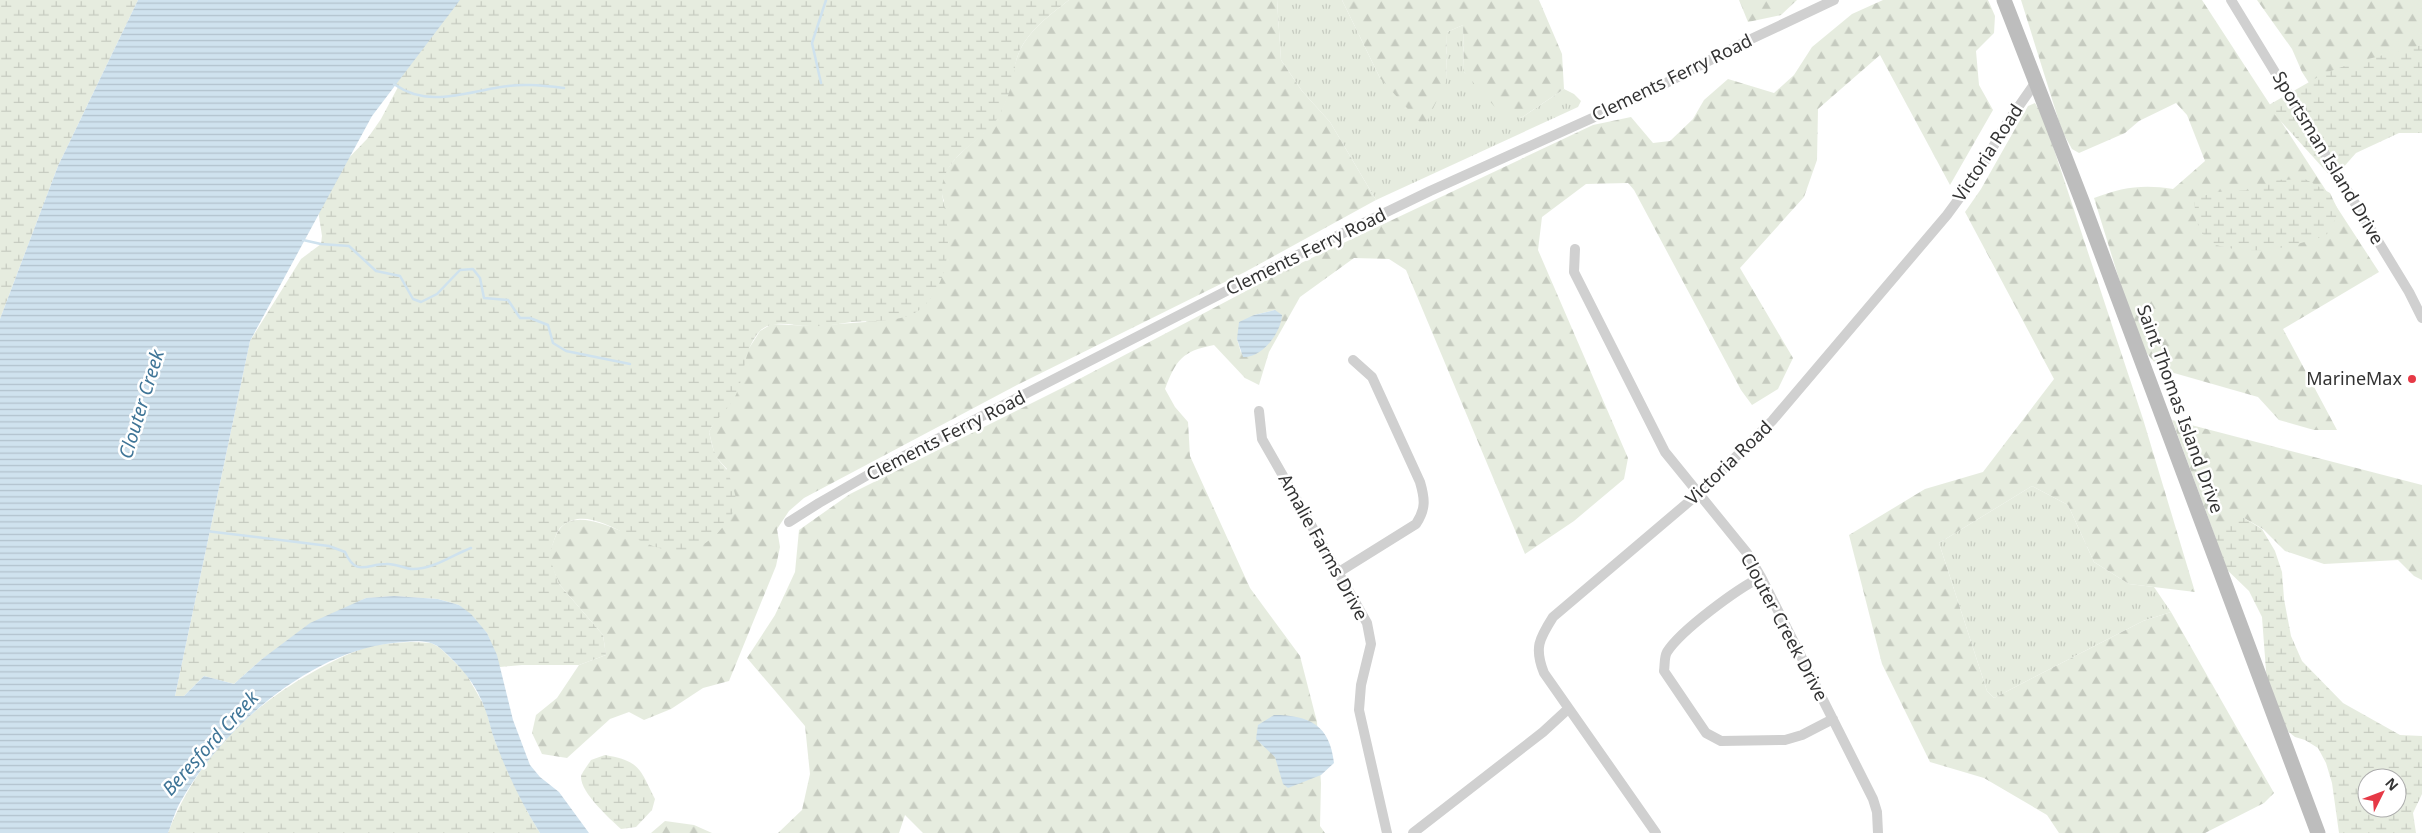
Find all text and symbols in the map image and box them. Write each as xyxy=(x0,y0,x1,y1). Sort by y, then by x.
street label: Clements Ferry Road xyxy=(1587,28,1756,126)
street label: Sportsman Island Drive xyxy=(2268,66,2390,249)
street label: Victoria Road xyxy=(1947,99,2028,206)
street label: Clements Ferry Road xyxy=(1221,202,1390,300)
street label: Saint Thomas Island Drive xyxy=(2132,301,2230,516)
water label: Clouter Creek xyxy=(112,346,170,462)
place label: MarineMax xyxy=(2306,366,2402,390)
marker: MarineMax xyxy=(2406,373,2418,385)
street label: Clements Ferry Road xyxy=(862,385,1029,486)
street label: Victoria Road xyxy=(1680,415,1777,510)
street label: Amalie Farms Drive xyxy=(1274,469,1374,624)
street label: Clouter Creek Drive xyxy=(1736,548,1834,705)
water label: Beresford Creek xyxy=(156,685,264,801)
north arrow xyxy=(2357,768,2407,818)
text: N xyxy=(2381,773,2403,795)

